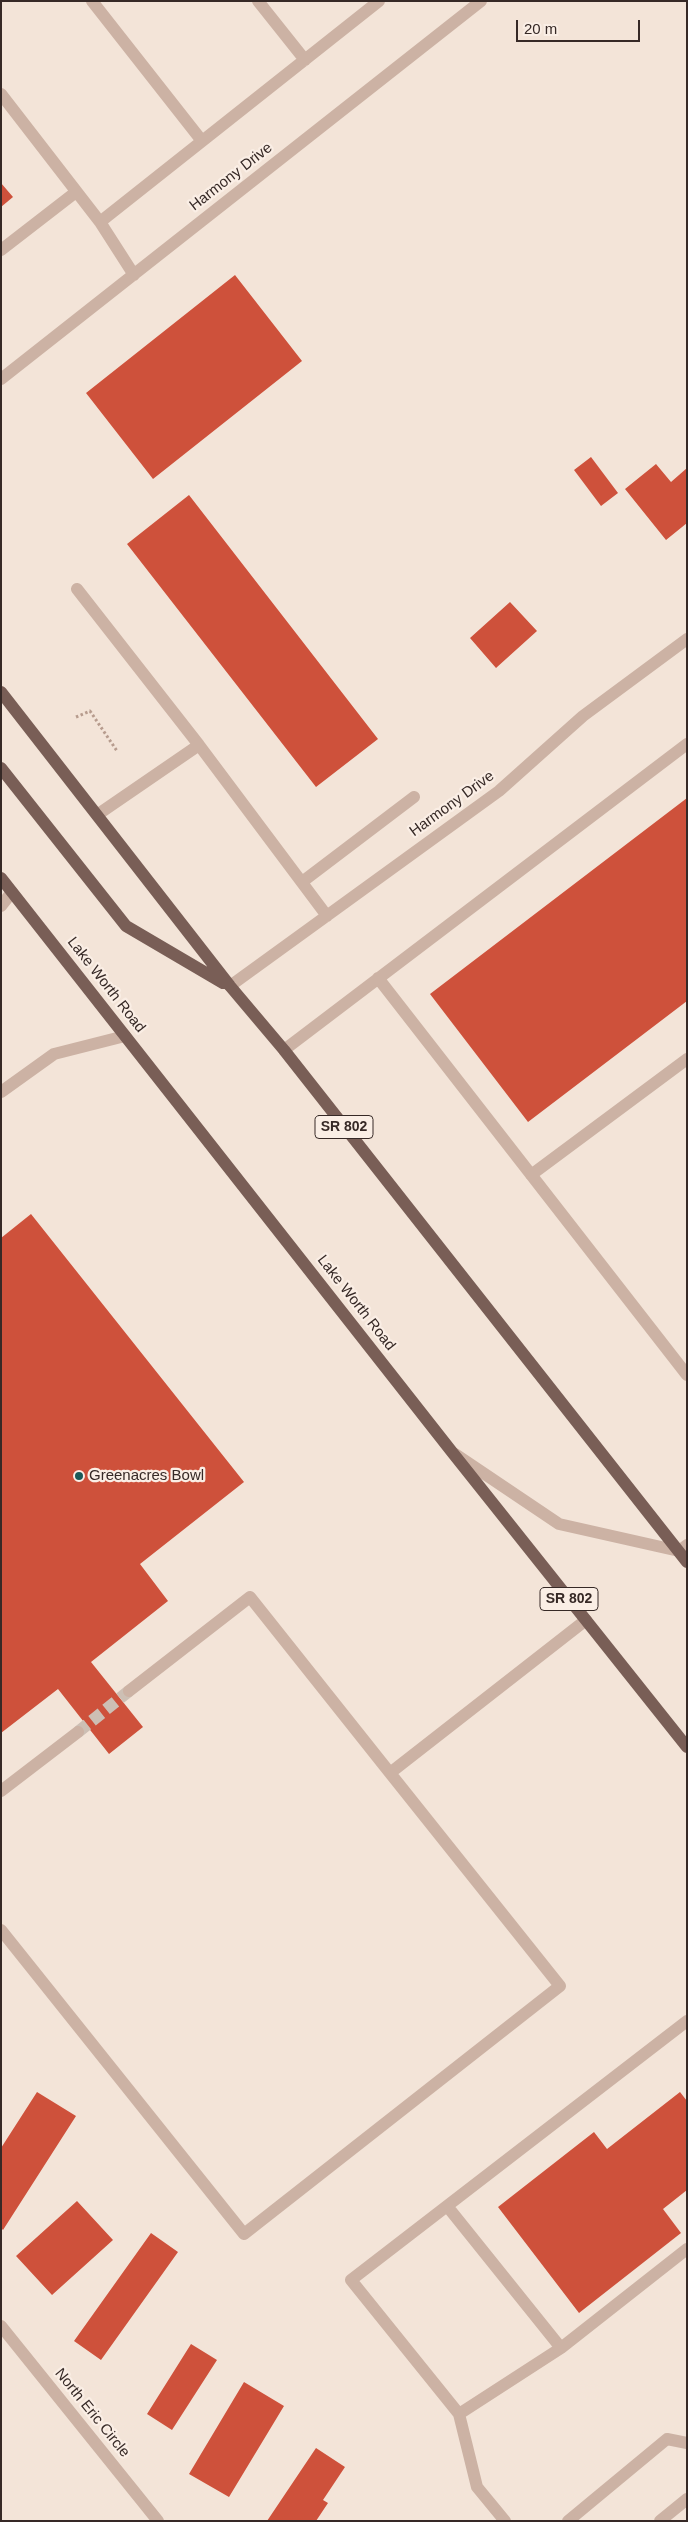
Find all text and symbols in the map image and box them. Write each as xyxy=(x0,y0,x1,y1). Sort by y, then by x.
scale bar xyxy=(518,10,642,42)
text: 20 m xyxy=(524,20,557,37)
street label: Harmony Drive xyxy=(186,139,276,215)
street label: Harmony Drive xyxy=(406,767,498,841)
street label: Lake Worth Road xyxy=(63,934,149,1036)
road number: SR 802 xyxy=(315,1116,373,1138)
street label: Lake Worth Road xyxy=(313,1252,399,1354)
place label: Greenacres Bowl xyxy=(89,1467,204,1485)
marker: Greenacres Bowl xyxy=(73,1470,85,1482)
road number: SR 802 xyxy=(540,1588,598,1610)
street label: North Eric Circle xyxy=(51,2365,133,2461)

